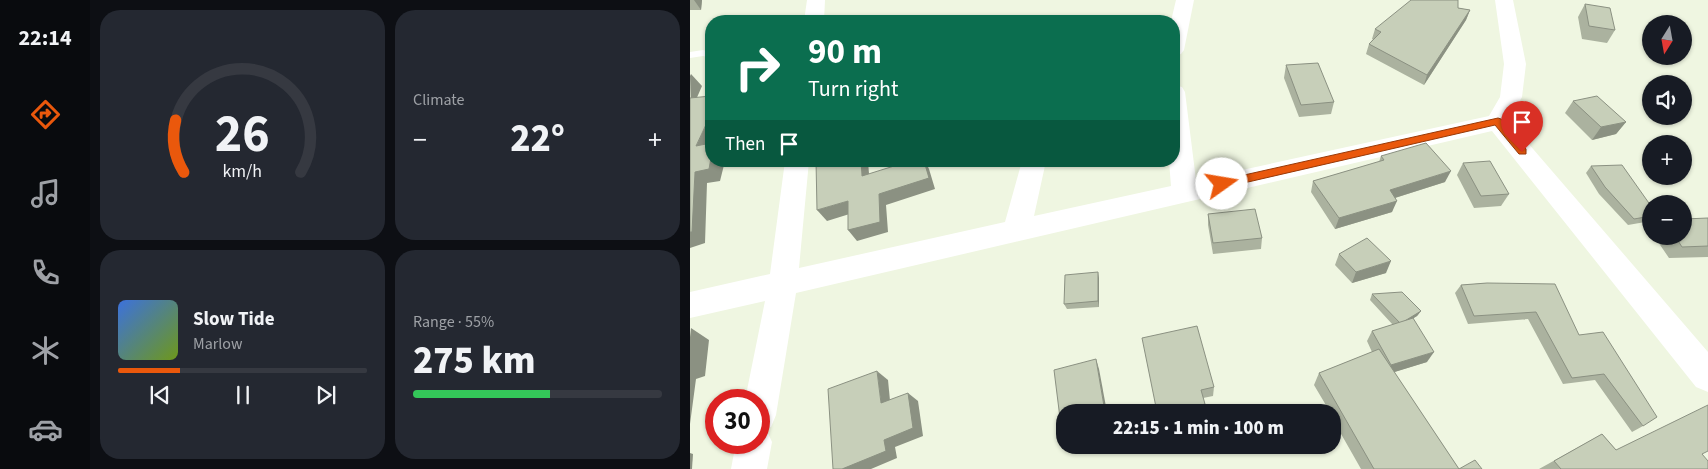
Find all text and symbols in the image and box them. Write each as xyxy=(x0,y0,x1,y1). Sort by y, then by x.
north arrow xyxy=(1642,15,1692,65)
map controls xyxy=(1642,15,1692,245)
text: 22:14 xyxy=(18,22,72,54)
text: 90 m xyxy=(808,27,882,77)
icon: right xyxy=(725,35,790,100)
text: Turn right xyxy=(808,73,898,105)
button: sound xyxy=(1642,75,1692,125)
text: Climate xyxy=(413,89,464,111)
icon: directions xyxy=(28,97,63,132)
text: 26 xyxy=(215,98,270,172)
pin xyxy=(1501,101,1543,152)
icon: arrive xyxy=(1508,108,1536,136)
text: 22° xyxy=(510,112,565,166)
text: − xyxy=(413,120,427,160)
text: + xyxy=(648,120,662,160)
icon: arrive xyxy=(775,130,803,158)
text: Then xyxy=(725,131,765,158)
button: + xyxy=(1642,135,1692,185)
position arrow xyxy=(1195,157,1247,209)
text: km/h xyxy=(223,159,262,184)
icon: music xyxy=(28,176,63,211)
button: − xyxy=(1642,195,1692,245)
icon: phone xyxy=(28,255,63,290)
text: Slow Tide xyxy=(193,306,274,333)
text: Range · 55% xyxy=(413,311,494,333)
icon: climate xyxy=(28,333,63,368)
text: Marlow xyxy=(193,333,242,355)
text: 275 km xyxy=(413,334,535,388)
icon: previous xyxy=(146,381,174,409)
icon: pause xyxy=(229,381,257,409)
icon: next xyxy=(312,381,340,409)
speed limit sign: 30 xyxy=(705,389,770,454)
icon: car xyxy=(28,412,63,447)
text: 22:15 · 1 min · 100 m xyxy=(1113,415,1284,442)

